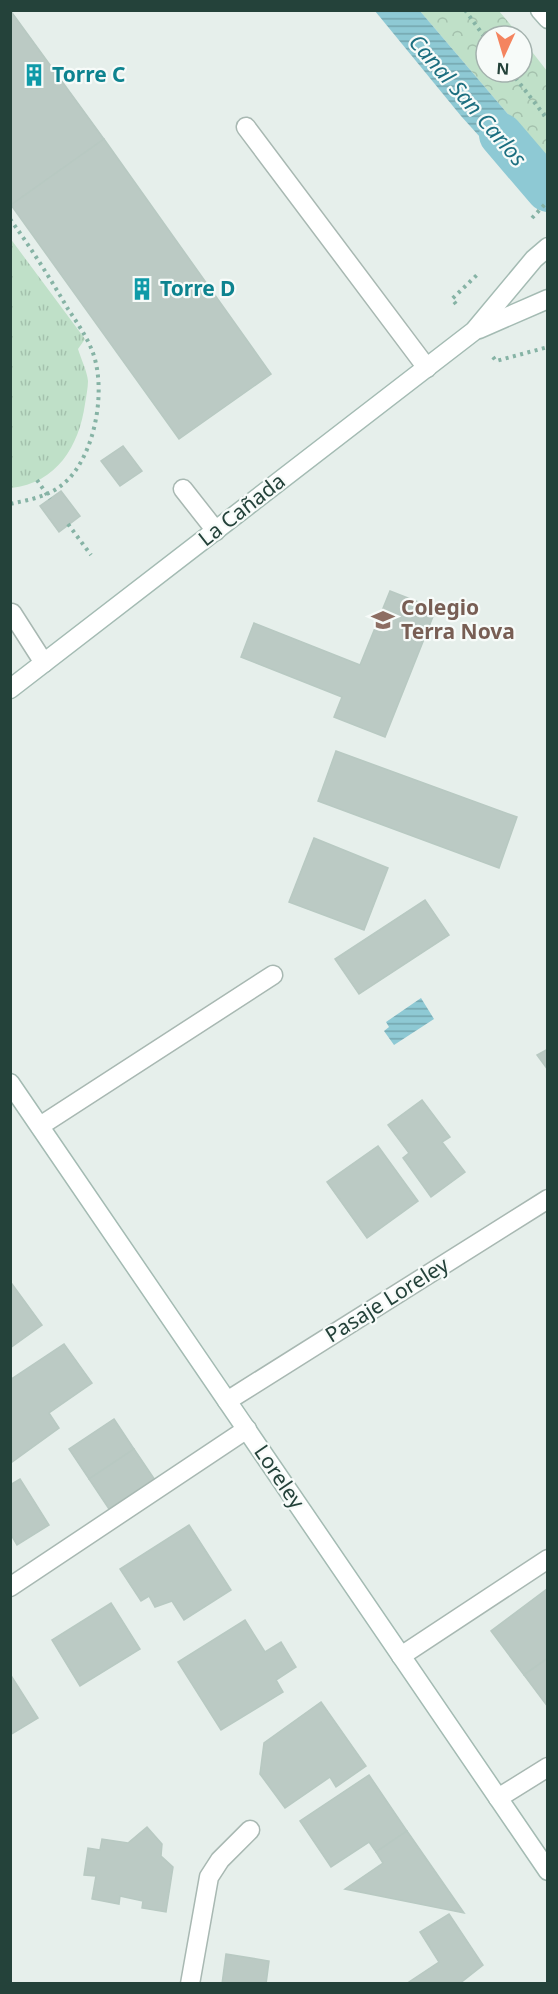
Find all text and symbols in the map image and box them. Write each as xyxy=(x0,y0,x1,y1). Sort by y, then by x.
north arrow xyxy=(474,24,534,84)
water label: Canal San Carlos xyxy=(403,27,535,172)
text: N xyxy=(496,58,510,80)
place label: Torre C xyxy=(52,60,126,88)
building icon: Torre C xyxy=(21,62,47,88)
place label: Torre D xyxy=(160,274,236,302)
building icon: Torre D xyxy=(129,276,155,302)
street label: La Cañada xyxy=(192,467,290,552)
place label: Colegio Terra Nova xyxy=(401,593,515,645)
school or university icon: Colegio Terra Nova xyxy=(370,607,396,633)
street label: Pasaje Loreley xyxy=(320,1250,454,1348)
street label: Loreley xyxy=(248,1439,312,1514)

